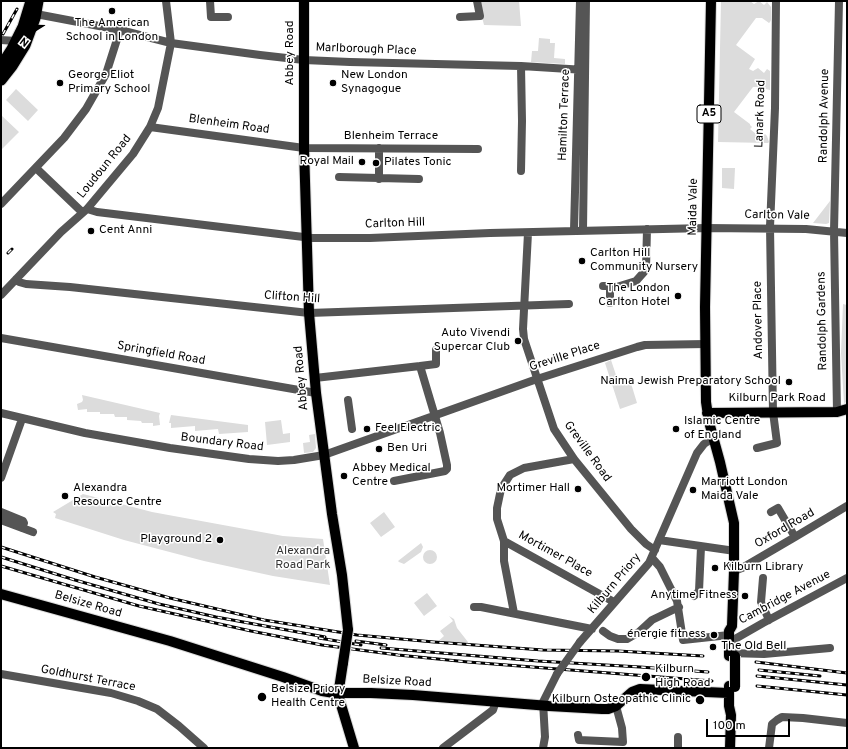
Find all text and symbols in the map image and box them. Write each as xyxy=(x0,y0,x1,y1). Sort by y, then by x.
marker: The American School in London xyxy=(107,6,117,16)
north arrow xyxy=(12,12,52,52)
place label: The American School in London xyxy=(66,17,158,45)
street label: Abbey Road xyxy=(284,21,298,85)
text: N xyxy=(17,34,32,50)
street label: Marlborough Place xyxy=(315,41,417,59)
place label: George Eliot Primary School xyxy=(68,69,150,97)
place label: New London Synagogue xyxy=(341,69,408,97)
street label: Hamilton Terrace xyxy=(556,69,574,161)
street label: Randolph Avenue xyxy=(817,69,833,163)
marker: George Eliot Primary School xyxy=(55,78,65,88)
marker: New London Synagogue xyxy=(328,78,338,88)
street label: Lanark Road xyxy=(753,80,769,148)
road number: A5 xyxy=(697,105,721,123)
street label: Blenheim Road xyxy=(188,112,270,138)
street label: Blenheim Terrace xyxy=(344,130,438,144)
street label: Loudoun Road xyxy=(75,132,135,202)
place label: Royal Mail xyxy=(300,155,354,169)
place label: Pilates Tonic xyxy=(384,156,451,170)
marker: Royal Mail xyxy=(357,157,367,167)
marker: Pilates Tonic xyxy=(371,158,381,168)
street label: Maida Vale xyxy=(686,178,702,236)
street label: Carlton Vale xyxy=(744,208,810,224)
street label: Carlton Hill xyxy=(365,216,425,232)
place label: Cent Anni xyxy=(99,224,152,238)
marker: Cent Anni xyxy=(86,226,96,236)
place label: Carlton Hill Community Nursery xyxy=(590,247,698,275)
marker: Carlton Hill Community Nursery xyxy=(577,256,587,266)
street label: Randolph Gardens xyxy=(815,271,831,371)
street label: Andover Place xyxy=(751,281,767,359)
place label: The London Carlton Hotel xyxy=(598,282,670,310)
street label: Clifton Hill xyxy=(263,289,321,307)
marker: The London Carlton Hotel xyxy=(673,291,683,301)
place label: Auto Vivendi Supercar Club xyxy=(434,327,510,355)
marker: Auto Vivendi Supercar Club xyxy=(513,336,523,346)
street label: Springfield Road xyxy=(116,339,206,369)
street label: Greville Place xyxy=(528,339,602,375)
street label: Abbey Road xyxy=(292,345,312,411)
place label: Naima Jewish Preparatory School xyxy=(600,375,781,389)
marker: Naima Jewish Preparatory School xyxy=(784,377,794,387)
street label: Kilburn Park Road xyxy=(728,392,826,406)
place label: Islamic Centre of England xyxy=(684,415,760,443)
street label: Greville Road xyxy=(560,419,614,485)
place label: Feel Electric xyxy=(375,422,440,436)
marker: Feel Electric xyxy=(362,424,372,434)
marker: Islamic Centre of England xyxy=(671,424,681,434)
street label: Boundary Road xyxy=(180,431,264,455)
place label: Ben Uri xyxy=(387,442,427,456)
marker: Ben Uri xyxy=(374,444,384,454)
place label: Abbey Medical Centre xyxy=(352,462,431,490)
marker: Abbey Medical Centre xyxy=(339,471,349,481)
place label: Marriott London Maida Vale xyxy=(701,476,788,504)
place label: Alexandra Resource Centre xyxy=(73,482,162,510)
place label: Mortimer Hall xyxy=(496,482,570,496)
marker: Mortimer Hall xyxy=(573,484,583,494)
marker: Marriott London Maida Vale xyxy=(688,485,698,495)
marker: Alexandra Resource Centre xyxy=(60,491,70,501)
street label: Oxford Road xyxy=(753,506,817,552)
street label: Mortimer Place xyxy=(515,529,595,581)
place label: Playground 2 xyxy=(140,533,212,547)
marker: Playground 2 xyxy=(215,535,225,545)
park label: Alexandra Road Park xyxy=(275,545,331,573)
street label: Kilburn Priory xyxy=(585,551,645,617)
place label: Kilburn Library xyxy=(723,561,803,575)
marker: Kilburn Library xyxy=(710,563,720,573)
street label: Cambridge Avenue xyxy=(737,568,833,628)
street label: Belsize Road xyxy=(53,589,123,621)
place label: Anytime Fitness xyxy=(650,589,737,603)
marker: Anytime Fitness xyxy=(740,591,750,601)
place label: énergie fitness xyxy=(627,628,706,642)
marker: énergie fitness xyxy=(709,630,719,640)
place label: The Old Bell xyxy=(721,640,786,654)
marker: The Old Bell xyxy=(708,642,718,652)
street label: Goldhurst Terrace xyxy=(39,663,137,695)
place label: Kilburn High Road xyxy=(655,663,711,691)
marker: Kilburn High Road xyxy=(640,671,652,683)
street label: Belsize Road xyxy=(362,673,432,691)
place label: Belsize Priory Health Centre xyxy=(271,683,345,711)
marker: Belsize Priory Health Centre xyxy=(256,691,268,703)
place label: Kilburn Osteopathic Clinic xyxy=(552,693,691,707)
marker: Kilburn Osteopathic Clinic xyxy=(694,694,706,706)
scale bar xyxy=(708,711,792,737)
text: 100 m xyxy=(713,718,746,734)

